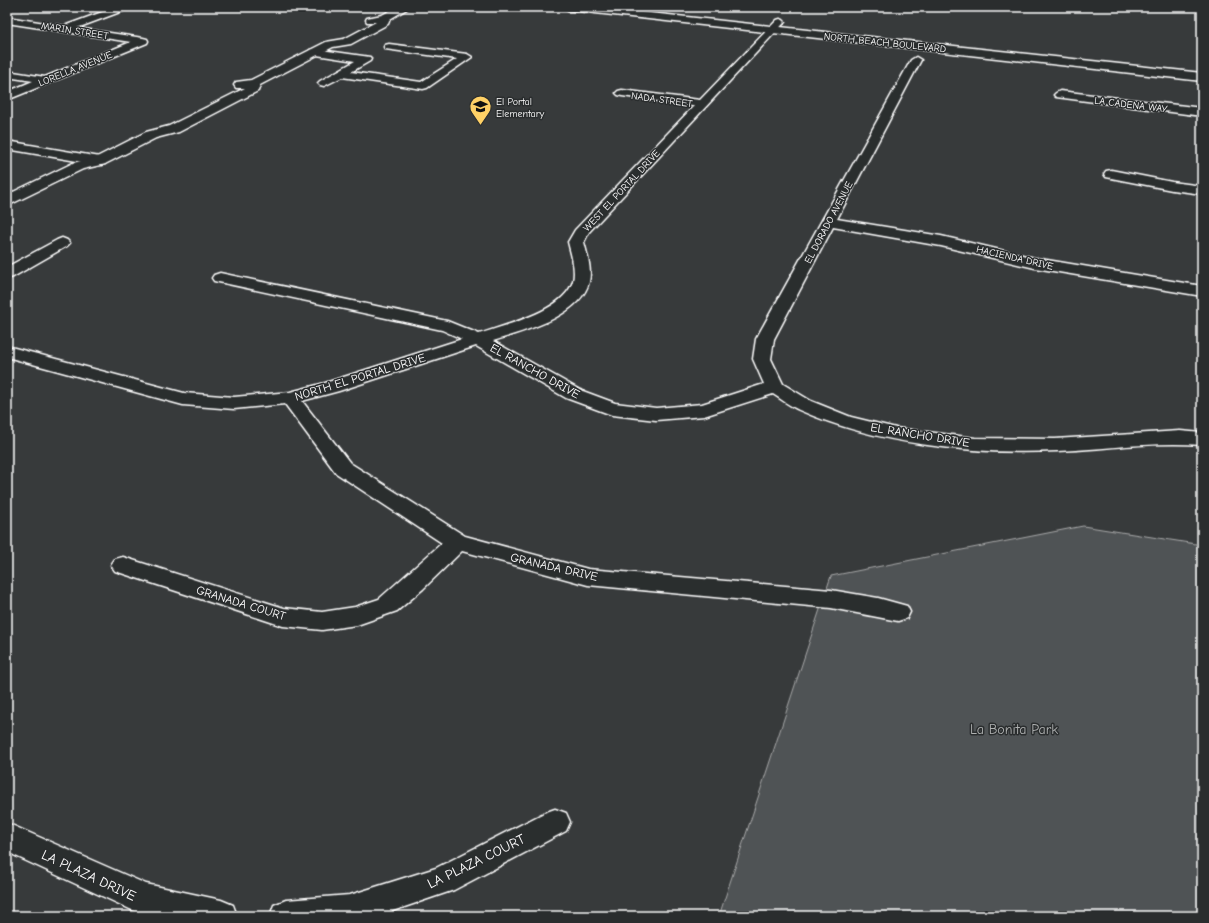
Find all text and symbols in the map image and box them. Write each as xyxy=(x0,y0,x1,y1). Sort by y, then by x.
street label: MARIN STREET xyxy=(40,20,110,42)
street label: NORTH BEACH BOULEVARD xyxy=(823,31,947,55)
street label: LORELLA AVENUE xyxy=(37,49,114,89)
street label: NADA STREET xyxy=(630,90,694,110)
school or university icon: El Portal Elementary xyxy=(468,94,494,127)
street label: LA CADENA WAY xyxy=(1094,95,1168,115)
place label: El Portal Elementary xyxy=(496,96,545,120)
street label: WEST EL PORTAL DRIVE xyxy=(581,147,663,234)
street label: EL DORADO AVENUE xyxy=(802,179,856,266)
street label: HACIENDA DRIVE xyxy=(975,243,1054,273)
street label: EL RANCHO DRIVE xyxy=(488,341,582,401)
street label: NORTH EL PORTAL DRIVE xyxy=(293,350,427,404)
street label: EL RANCHO DRIVE xyxy=(869,420,971,450)
street label: GRANADA DRIVE xyxy=(509,550,599,584)
street label: GRANADA COURT xyxy=(195,583,288,623)
park label: La Bonita Park xyxy=(970,721,1058,738)
street label: LA PLAZA COURT xyxy=(425,830,528,892)
street label: LA PLAZA DRIVE xyxy=(39,846,139,905)

